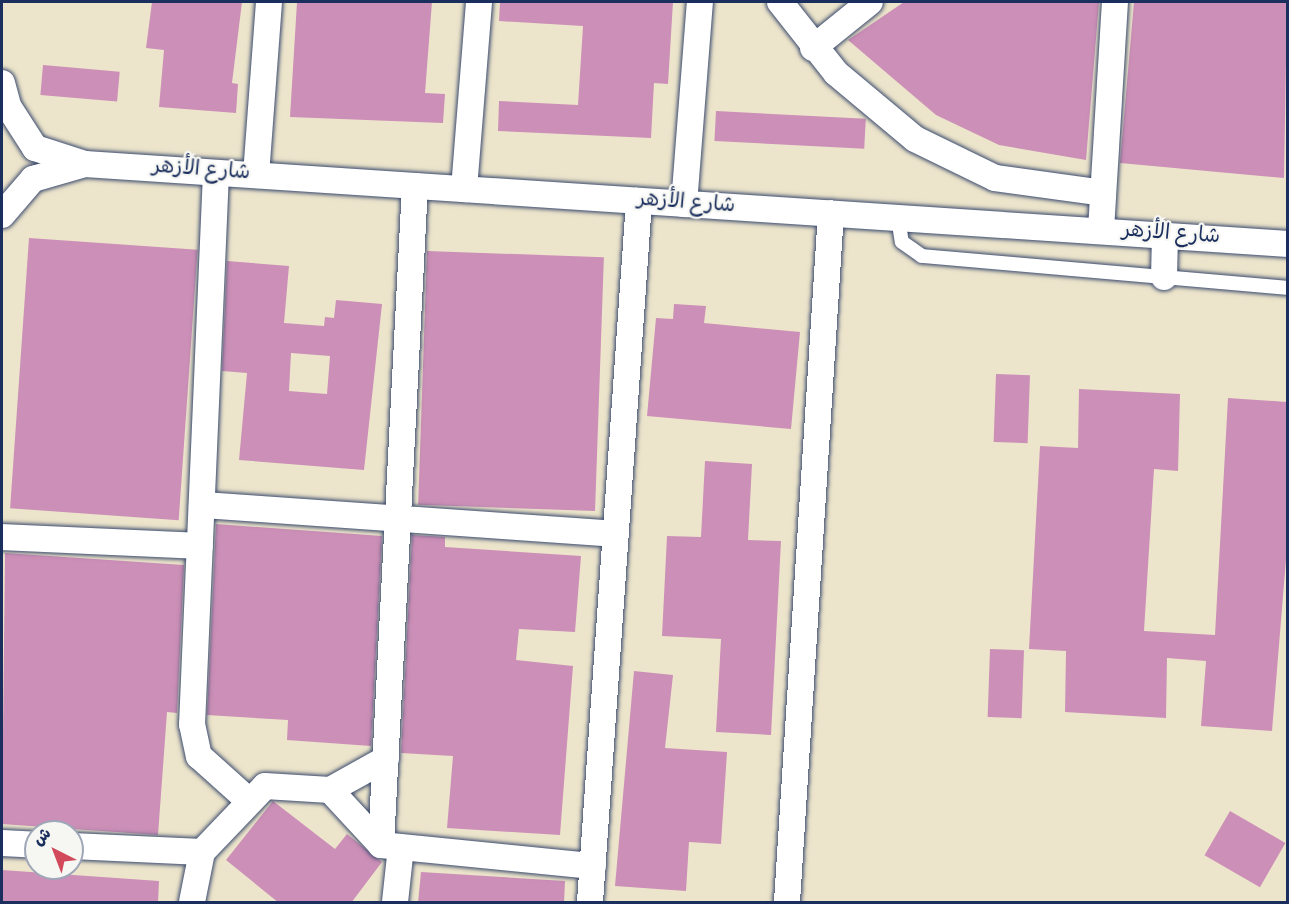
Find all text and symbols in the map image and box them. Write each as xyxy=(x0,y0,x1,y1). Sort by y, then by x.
street label: شارع الأزهر xyxy=(151,155,251,187)
street label: شارع الأزهر xyxy=(636,188,736,220)
street label: شارع الأزهر xyxy=(1121,219,1221,251)
north arrow xyxy=(24,820,84,880)
text: ش xyxy=(29,823,57,852)

